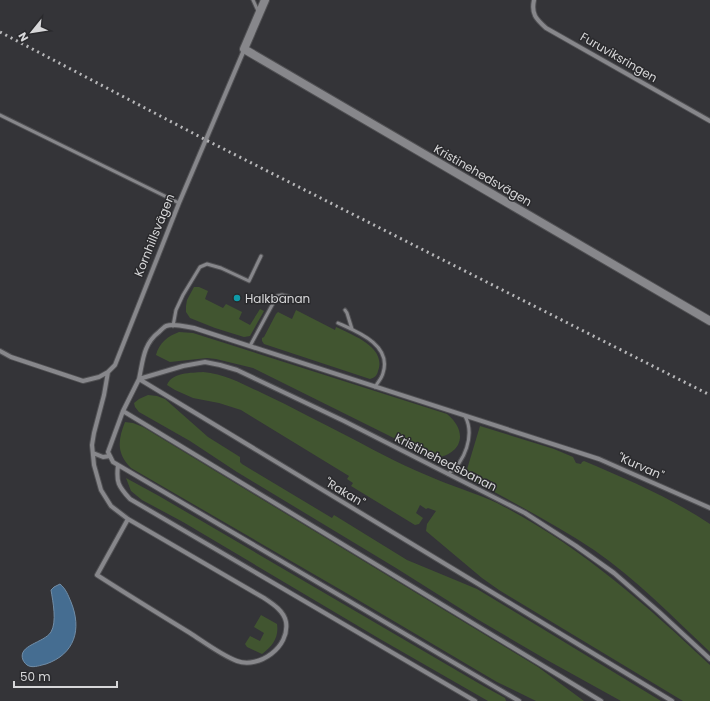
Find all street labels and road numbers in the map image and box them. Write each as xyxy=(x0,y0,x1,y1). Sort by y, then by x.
street label: Furuviksringen xyxy=(577,28,661,86)
street label: Kristinehedsvägen xyxy=(431,140,535,210)
street label: Kornhillsvägen xyxy=(130,191,178,279)
street label: Kristinehedsbanan xyxy=(392,429,500,495)
street label: "Kurvan" xyxy=(615,448,667,484)
street label: "Rakan" xyxy=(322,473,369,511)

